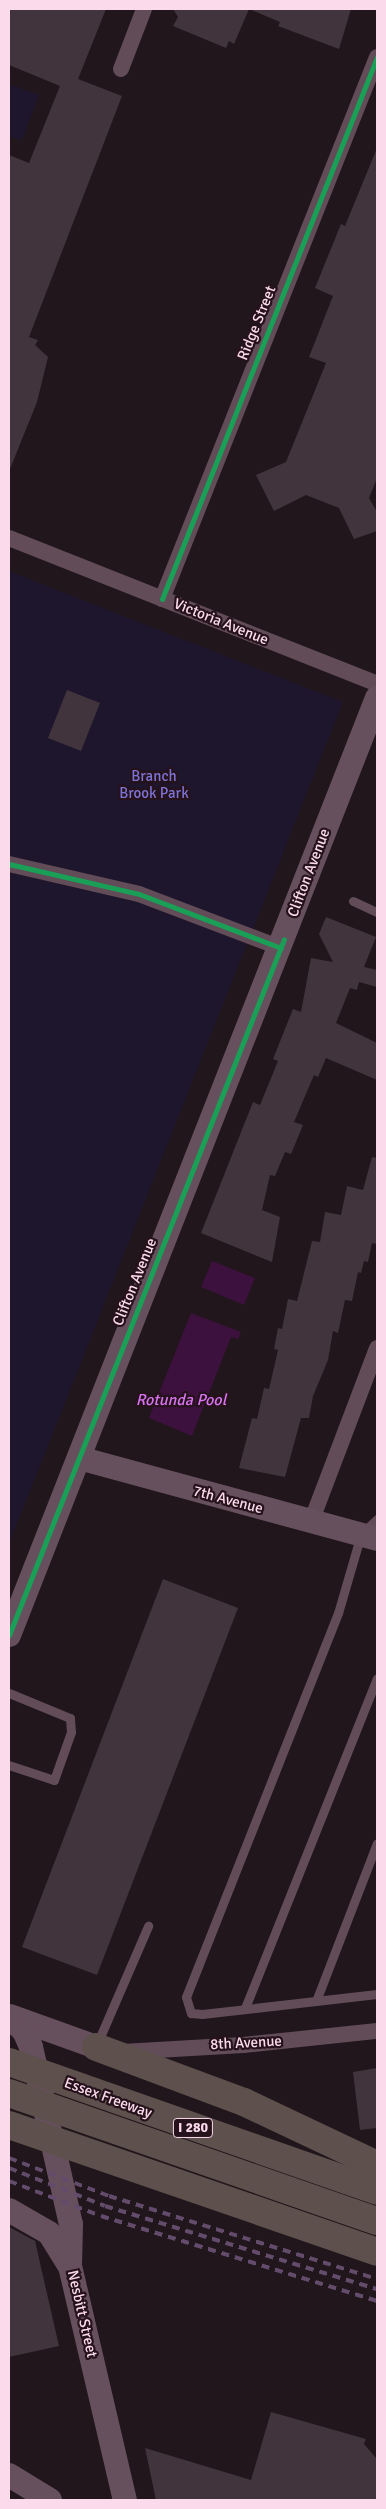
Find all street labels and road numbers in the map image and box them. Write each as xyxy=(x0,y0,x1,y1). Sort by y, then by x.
street label: Ridge Street xyxy=(234,283,280,363)
street label: Victoria Avenue xyxy=(171,595,271,649)
street label: Clifton Avenue xyxy=(284,826,334,920)
street label: Clifton Avenue xyxy=(109,1235,161,1329)
street label: 7th Avenue xyxy=(191,1482,265,1518)
street label: 8th Avenue xyxy=(210,2032,282,2054)
street label: Essex Freeway xyxy=(62,2074,154,2122)
road number: I 280 xyxy=(172,2116,214,2140)
street label: Nesbitt Street xyxy=(63,2269,101,2359)

